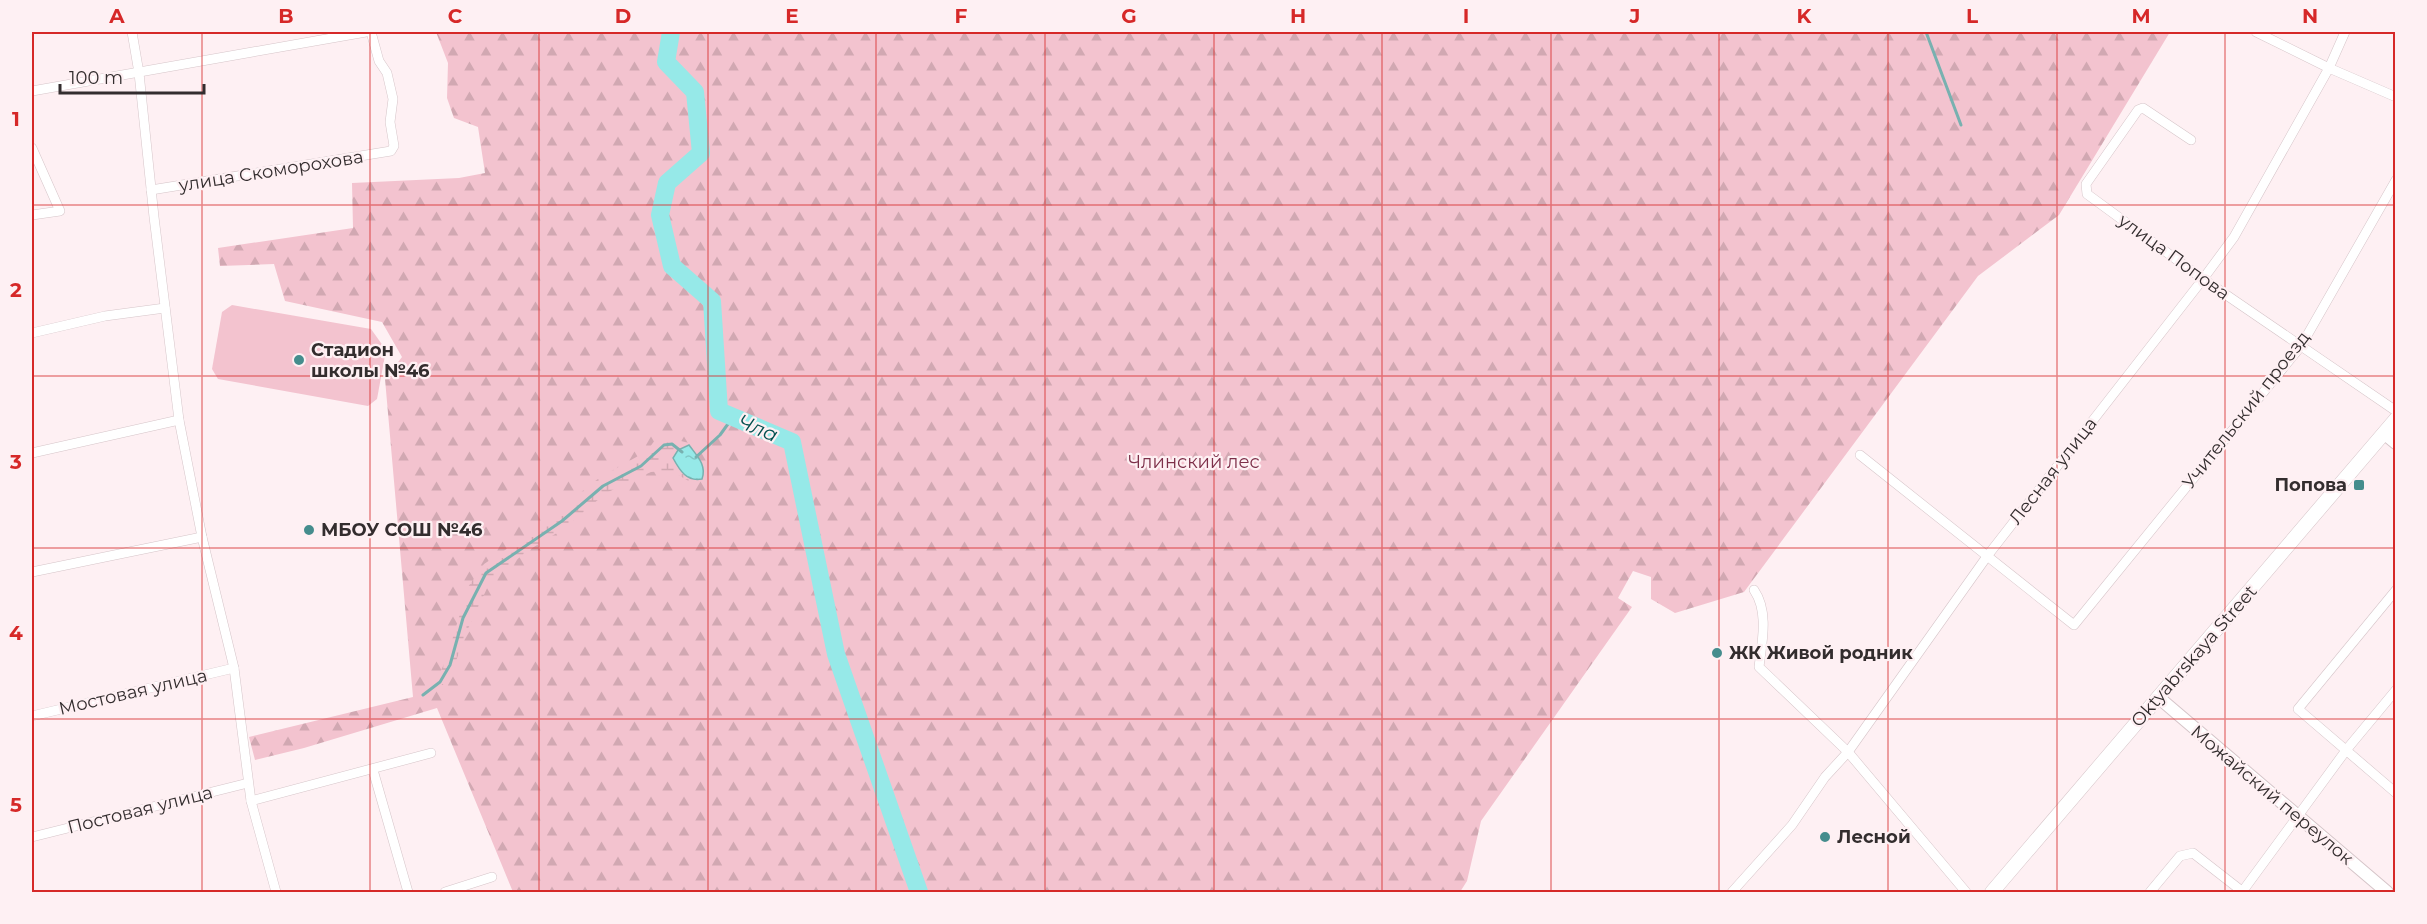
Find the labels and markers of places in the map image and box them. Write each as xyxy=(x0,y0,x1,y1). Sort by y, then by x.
place label: Стадион школы №46 xyxy=(311,339,430,382)
marker: Стадион школы №46 xyxy=(292,353,306,367)
place label: Попова xyxy=(2274,474,2347,496)
marker: Попова xyxy=(2352,478,2366,492)
place label: МБОУ СОШ №46 xyxy=(321,519,483,541)
marker: МБОУ СОШ №46 xyxy=(302,523,316,537)
place label: ЖК Живой родник xyxy=(1729,642,1913,664)
marker: ЖК Живой родник xyxy=(1710,646,1724,660)
place label: Лесной xyxy=(1837,826,1911,848)
marker: Лесной xyxy=(1818,830,1832,844)

